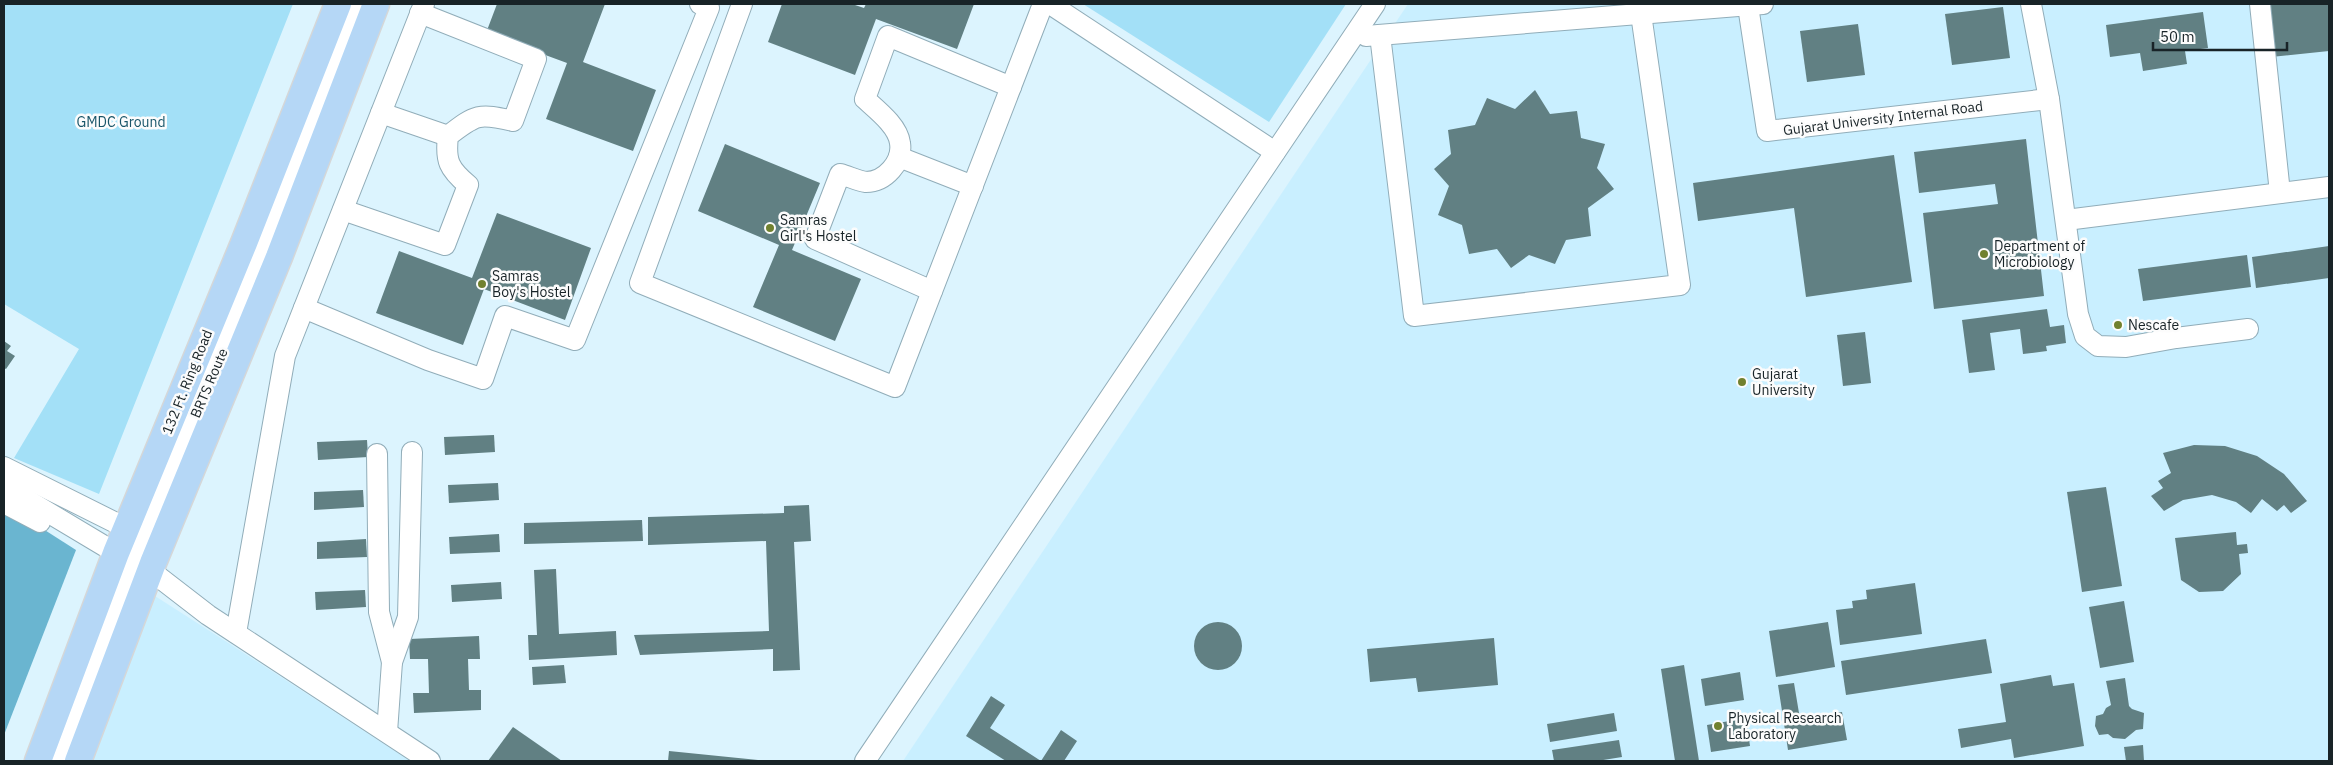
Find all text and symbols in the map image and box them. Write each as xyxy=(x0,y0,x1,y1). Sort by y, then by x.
scale bar xyxy=(2153,20,2287,52)
text: 50 m xyxy=(2160,27,2195,46)
street label: Gujarat University Internal Road xyxy=(1782,97,1984,139)
park label: GMDC Ground xyxy=(76,113,166,131)
place label: Samras Girl's Hostel xyxy=(780,211,857,245)
marker: Samras Girl's Hostel xyxy=(764,222,776,234)
place label: Department of Microbiology xyxy=(1994,237,2086,271)
marker: Department of Microbiology xyxy=(1978,248,1990,260)
place label: Samras Boy's Hostel xyxy=(492,267,571,301)
marker: Samras Boy's Hostel xyxy=(476,278,488,290)
place label: Nescafe xyxy=(2128,316,2179,334)
marker: Nescafe xyxy=(2112,319,2124,331)
street label: 132 Ft. Ring Road xyxy=(158,327,216,437)
street label: BRTS Route xyxy=(186,345,232,421)
place label: Gujarat University xyxy=(1752,365,1815,399)
marker: Gujarat University xyxy=(1736,376,1748,388)
place label: Physical Research Laboratory xyxy=(1728,709,1842,743)
marker: Physical Research Laboratory xyxy=(1712,720,1724,732)

